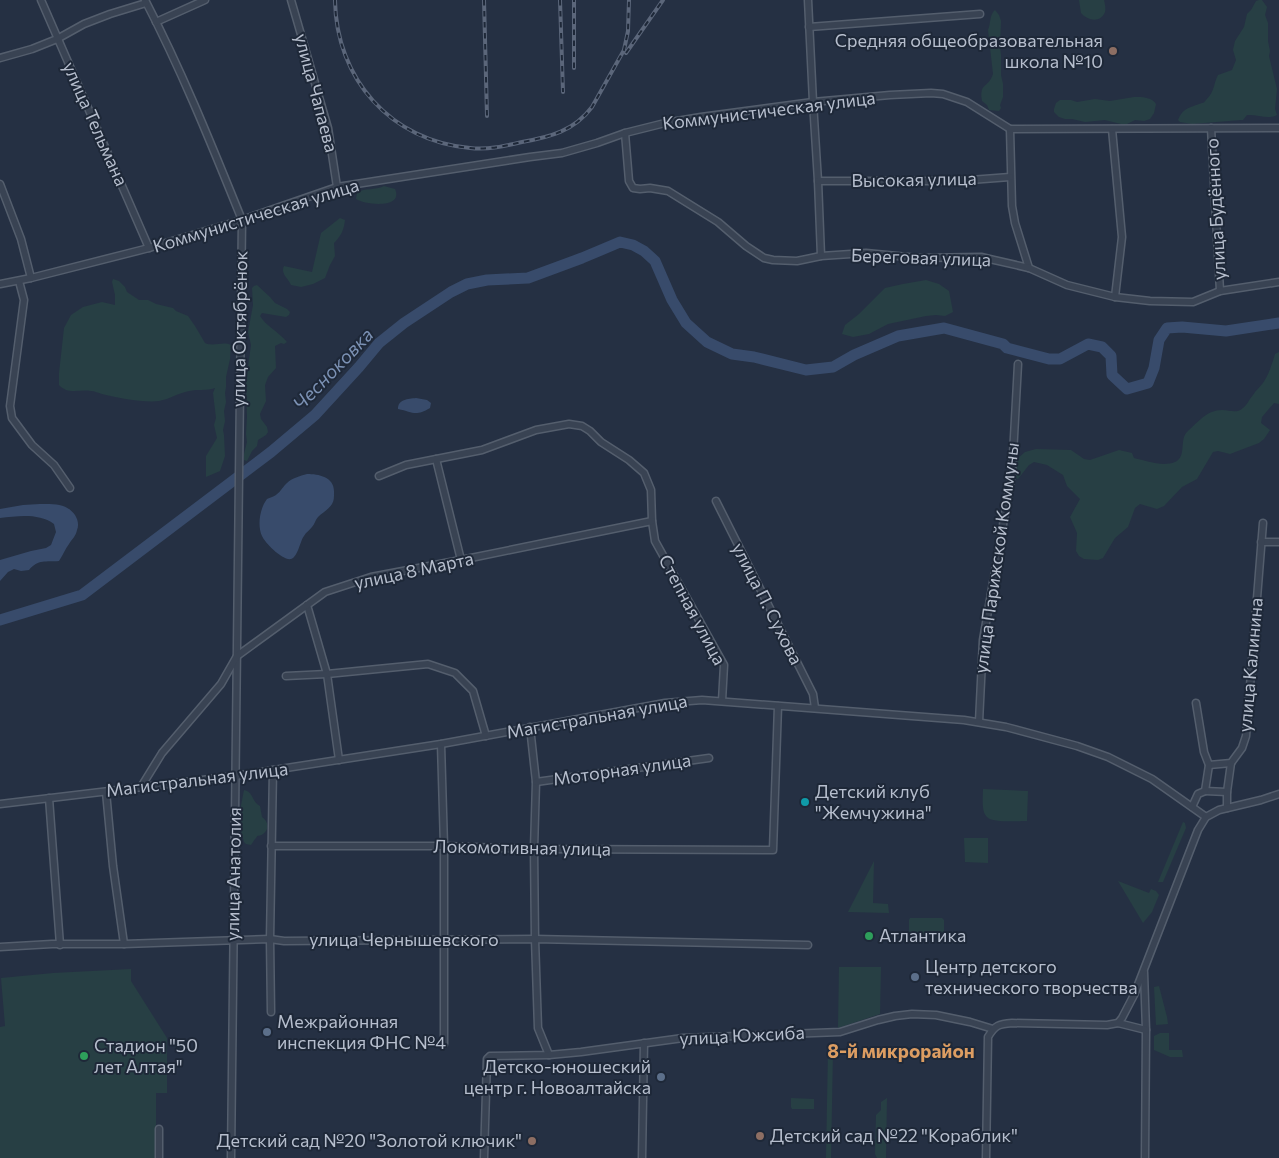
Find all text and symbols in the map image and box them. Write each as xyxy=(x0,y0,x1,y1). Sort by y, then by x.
place label: Средняя общеобразовательная школа №10 xyxy=(835,29,1103,72)
street label: улица Чапаева xyxy=(291,31,343,155)
marker: Средняя общеобразовательная школа №10 xyxy=(1107,45,1119,57)
street label: улица Тельмана xyxy=(59,58,133,189)
street label: Коммунистическая улица xyxy=(661,86,877,134)
street label: улица Будённого xyxy=(1200,138,1230,281)
street label: Высокая улица xyxy=(851,167,977,191)
street label: Коммунистическая улица xyxy=(150,173,361,257)
street label: Береговая улица xyxy=(851,244,992,270)
street label: улица Октябрёнок xyxy=(227,250,251,407)
water label: Чесноковка xyxy=(288,323,378,415)
street label: улица Парижской Коммуны xyxy=(969,441,1023,675)
street label: улица П. Сухова xyxy=(728,539,808,668)
street label: улица 8 Марта xyxy=(352,547,476,593)
street label: Степная улица xyxy=(655,551,731,668)
street label: улица Калинина xyxy=(1233,597,1267,733)
street label: Магистральная улица xyxy=(505,689,689,743)
street label: Моторная улица xyxy=(551,748,692,790)
street label: Магистральная улица xyxy=(105,757,289,801)
place label: Детский клуб "Жемчужина" xyxy=(815,780,932,823)
marker: Детский клуб "Жемчужина" xyxy=(799,796,811,808)
street label: улица Анатолия xyxy=(221,807,245,941)
street label: Локомотивная улица xyxy=(433,834,611,860)
place label: Атлантика xyxy=(879,924,966,946)
street label: улица Чернышевского xyxy=(309,928,499,950)
marker: Атлантика xyxy=(863,930,875,942)
place label: Центр детского технического творчества xyxy=(925,955,1137,998)
marker: Центр детского технического творчества xyxy=(909,971,921,983)
place label: Межрайонная инспекция ФНС №4 xyxy=(277,1010,446,1053)
street label: улица Южсиба xyxy=(679,1021,805,1049)
marker: Межрайонная инспекция ФНС №4 xyxy=(261,1026,273,1038)
place label: Стадион "50 лет Алтая" xyxy=(94,1034,198,1077)
district label: 8-й микрорайон xyxy=(827,1039,975,1062)
marker: Стадион "50 лет Алтая" xyxy=(78,1050,90,1062)
place label: Детско-юношеский центр г. Новоалтайска xyxy=(464,1055,651,1098)
marker: Детско-юношеский центр г. Новоалтайска xyxy=(655,1071,667,1083)
place label: Детский сад №22 "Кораблик" xyxy=(770,1124,1018,1146)
place label: Детский сад №20 "Золотой ключик" xyxy=(216,1129,522,1151)
marker: Детский сад №22 "Кораблик" xyxy=(754,1130,766,1142)
marker: Детский сад №20 "Золотой ключик" xyxy=(526,1135,538,1147)

